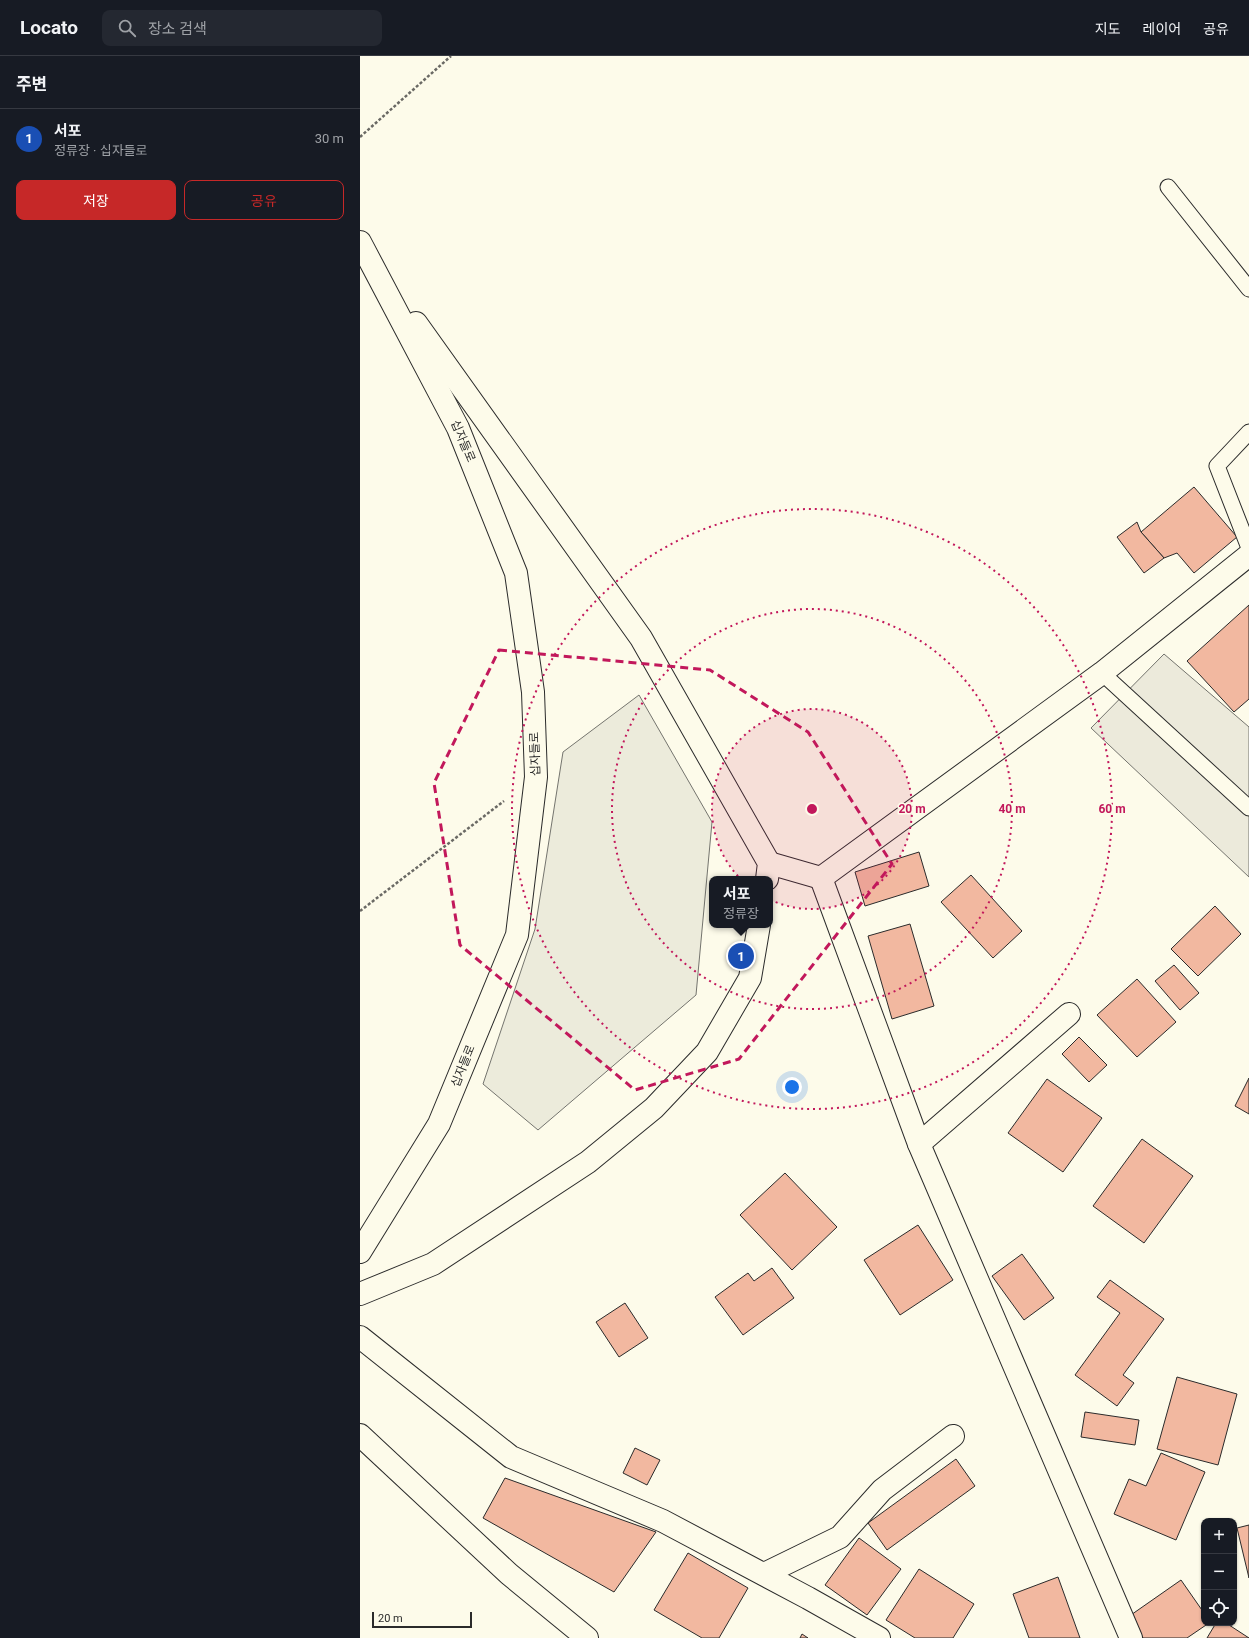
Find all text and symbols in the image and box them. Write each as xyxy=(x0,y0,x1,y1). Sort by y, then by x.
search box xyxy=(102,10,382,46)
text: Locato xyxy=(20,16,78,39)
icon: search xyxy=(116,17,138,39)
text: 장소 검색 xyxy=(148,20,207,38)
text: 지도 xyxy=(1095,21,1121,37)
text: 레이어 xyxy=(1143,21,1181,37)
text: 공유 xyxy=(1203,21,1229,37)
text: 주변 xyxy=(16,74,47,94)
text: 서포 xyxy=(54,122,82,140)
text: 1 xyxy=(25,131,33,146)
text: 30 m xyxy=(315,131,344,146)
text: 정류장 · 십자들로 xyxy=(54,143,148,158)
button: 저장 xyxy=(16,180,176,220)
button: 공유 xyxy=(184,180,344,220)
street label: 십자들로 xyxy=(448,418,478,464)
street label: 십자들로 xyxy=(527,732,543,776)
centre of rings xyxy=(805,802,819,816)
text: 20 m xyxy=(898,802,926,816)
text: 40 m xyxy=(998,802,1026,816)
text: 60 m xyxy=(1098,802,1126,816)
popup xyxy=(709,876,773,928)
text: 서포 xyxy=(723,885,751,903)
text: 정류장 xyxy=(723,906,759,921)
pin: 1 xyxy=(728,941,754,971)
street label: 십자들로 xyxy=(448,1043,478,1089)
your location xyxy=(782,1077,802,1097)
map controls xyxy=(1201,1518,1237,1626)
button: + xyxy=(1201,1518,1237,1554)
button: − xyxy=(1201,1554,1237,1590)
button: locate xyxy=(1201,1590,1237,1626)
scale bar xyxy=(372,1610,472,1629)
text: 20 m xyxy=(378,1612,403,1625)

